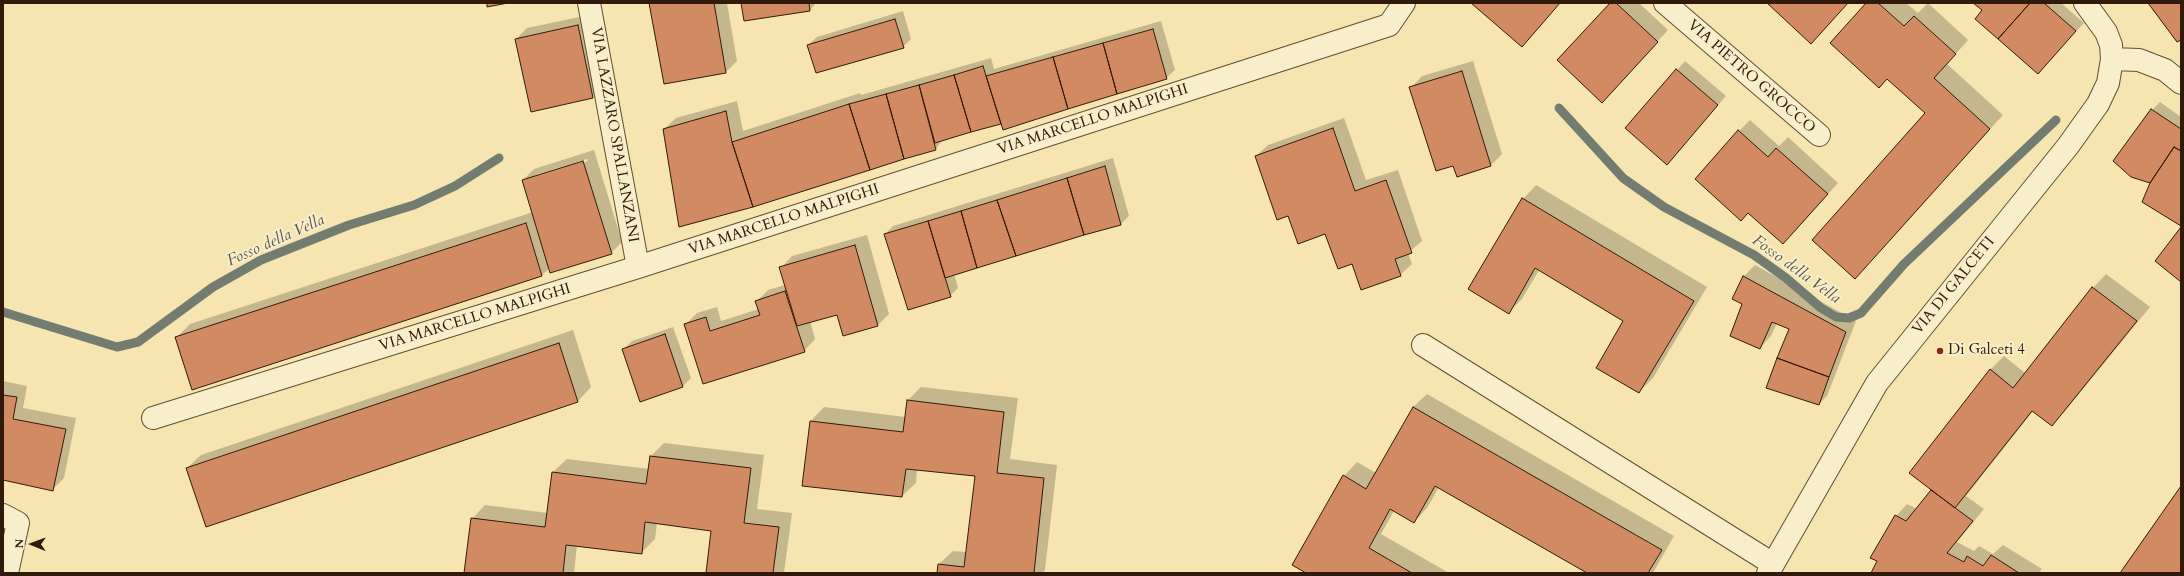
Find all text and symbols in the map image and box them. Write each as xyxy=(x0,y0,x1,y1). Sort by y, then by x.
street label: VIA PIETRO GROCCO xyxy=(1683,17,1819,137)
street label: VIA LAZZARO SPALLANZANI xyxy=(586,26,642,244)
street label: VIA MARCELLO MALPIGHI xyxy=(995,81,1191,159)
street label: VIA MARCELLO MALPIGHI xyxy=(686,181,882,259)
water label: Fosso della Vella xyxy=(224,211,328,271)
water label: Fosso della Vella xyxy=(1748,231,1844,309)
street label: VIA DI GALCETI xyxy=(1909,233,1999,339)
street label: VIA MARCELLO MALPIGHI xyxy=(377,280,573,356)
place label: Di Galceti 4 xyxy=(1948,342,2025,360)
marker: Di Galceti 4 xyxy=(1935,346,1945,356)
north arrow xyxy=(12,524,52,564)
text: N xyxy=(12,539,27,549)

